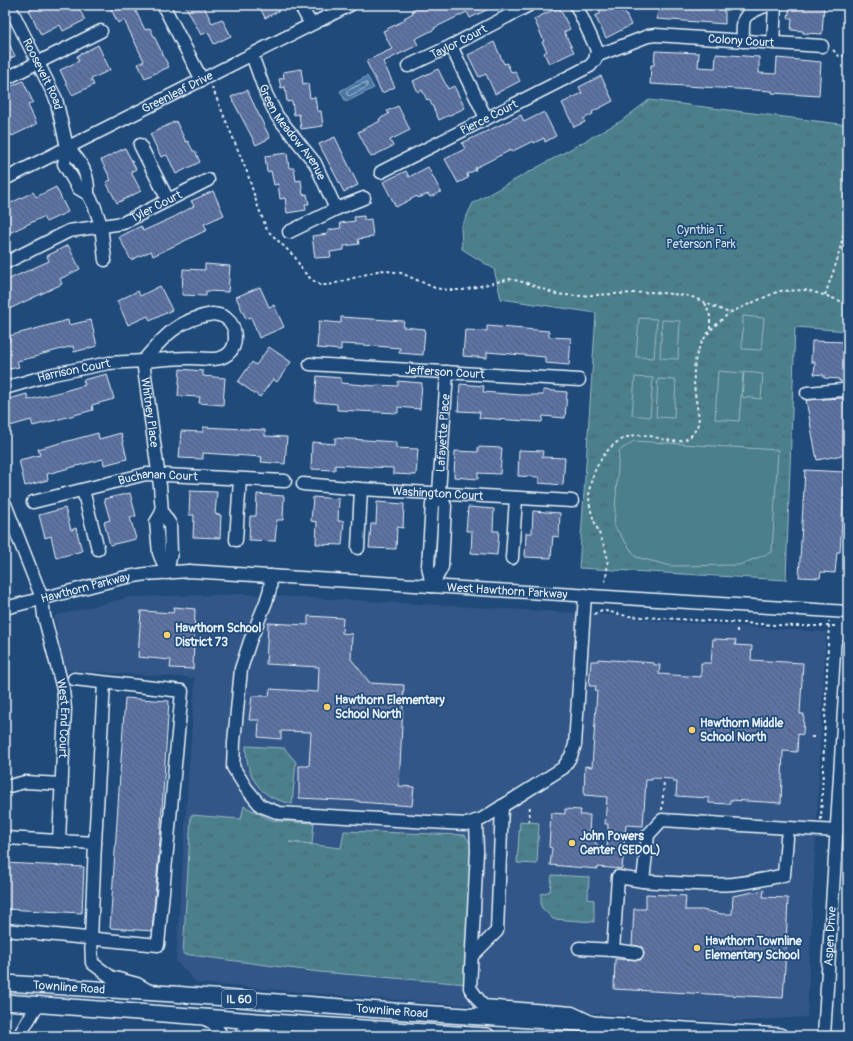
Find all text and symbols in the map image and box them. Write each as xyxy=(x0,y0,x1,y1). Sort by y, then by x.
street label: Taylor Court xyxy=(428,21,490,62)
street label: Colony Court xyxy=(707,31,775,50)
street label: Roosevelt Road xyxy=(19,36,66,111)
street label: Greenleaf Drive xyxy=(139,68,216,116)
street label: Green Meadow Avenue xyxy=(256,82,329,182)
street label: Pierce Court xyxy=(458,96,520,138)
street label: Tyler Court xyxy=(127,187,184,226)
park label: Cynthia T. Peterson Park xyxy=(666,223,736,252)
street label: Harrison Court xyxy=(35,355,112,386)
street label: Jefferson Court xyxy=(404,362,485,382)
street label: Whitney Place xyxy=(138,376,162,448)
street label: Lafayette Place xyxy=(433,393,453,473)
street label: Buchanan Court xyxy=(116,466,198,488)
street label: Washington Court xyxy=(392,483,484,503)
street label: Hawthorn Parkway xyxy=(39,569,131,606)
street label: West Hawthorn Parkway xyxy=(446,580,568,602)
place label: Hawthorn School District 73 xyxy=(175,621,261,650)
marker: Hawthorn School District 73 xyxy=(162,630,172,640)
street label: West End Court xyxy=(53,677,73,759)
place label: Hawthorn Elementary School North xyxy=(335,693,445,722)
marker: Hawthorn Elementary School North xyxy=(322,702,332,712)
place label: Hawthorn Middle School North xyxy=(700,716,784,745)
marker: Hawthorn Middle School North xyxy=(687,725,697,735)
place label: John Powers Center (SEDOL) xyxy=(580,829,661,858)
marker: John Powers Center (SEDOL) xyxy=(567,838,577,848)
street label: Aspen Drive xyxy=(821,906,839,966)
place label: Hawthorn Townline Elementary School xyxy=(705,934,803,963)
marker: Hawthorn Townline Elementary School xyxy=(692,943,702,953)
street label: Townline Road xyxy=(32,977,106,997)
road number: IL 60 xyxy=(222,990,256,1008)
street label: Townline Road xyxy=(355,1001,429,1021)

